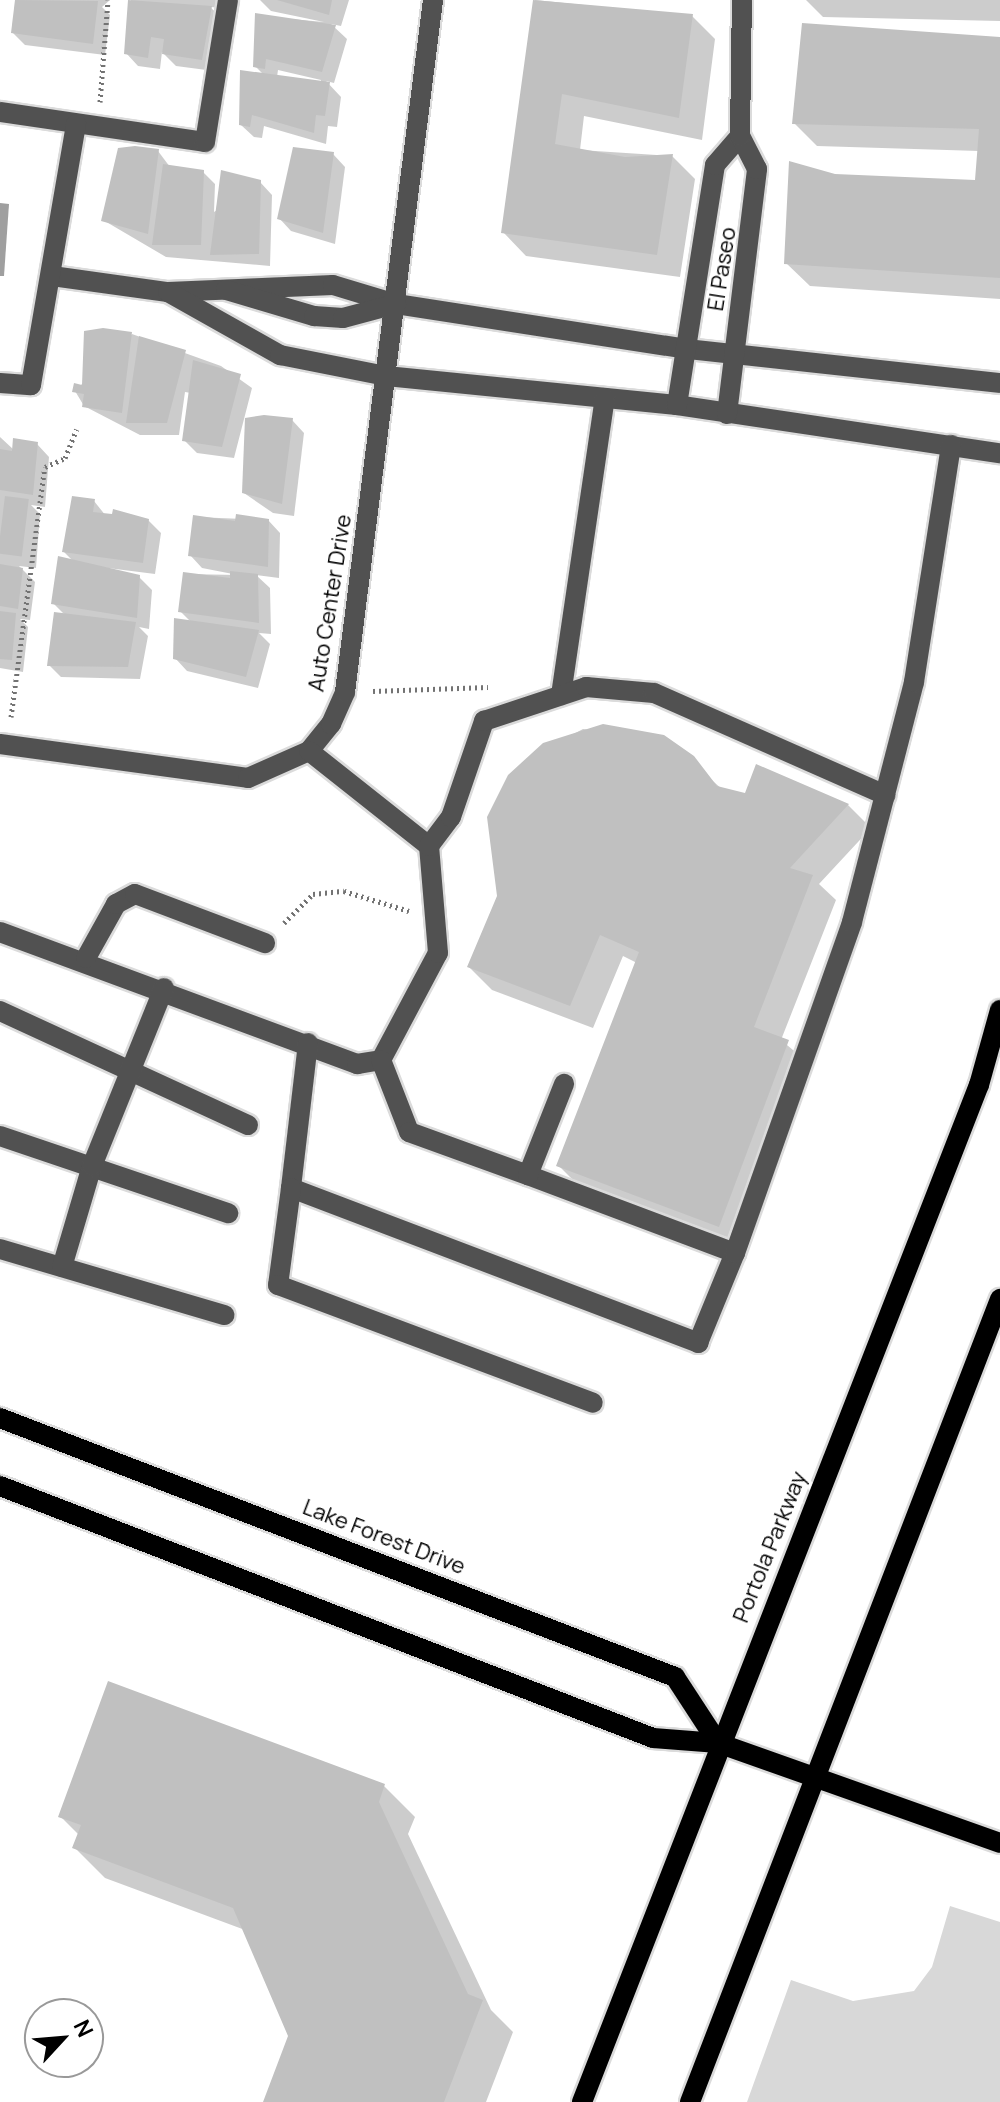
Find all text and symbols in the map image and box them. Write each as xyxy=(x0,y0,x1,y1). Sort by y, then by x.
street label: El Paseo xyxy=(702,225,742,313)
street label: Auto Center Drive xyxy=(303,512,357,694)
street label: Portola Parkway xyxy=(728,1468,812,1626)
street label: Lake Forest Drive xyxy=(299,1494,469,1580)
north arrow xyxy=(24,1998,104,2078)
text: N xyxy=(67,2015,101,2042)

